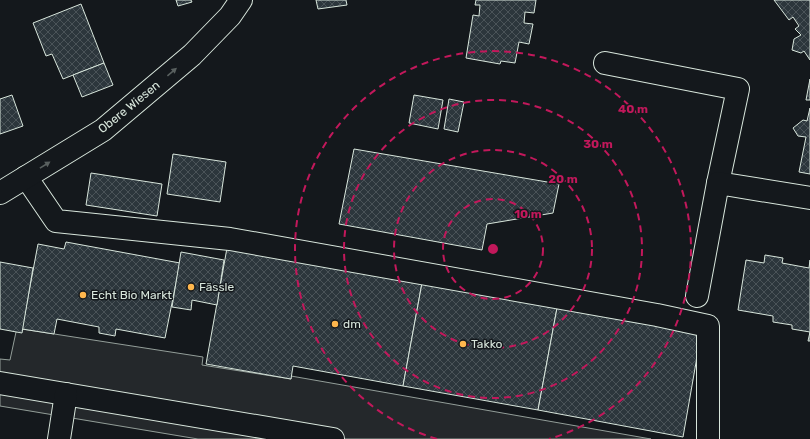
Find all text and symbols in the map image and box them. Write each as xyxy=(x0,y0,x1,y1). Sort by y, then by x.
one-way arrow xyxy=(167,67,177,76)
street label: Obere Wiesen xyxy=(95,78,163,136)
text: 40 m xyxy=(618,102,648,116)
text: 30 m xyxy=(583,137,613,151)
one-way arrow xyxy=(40,161,50,169)
text: 20 m xyxy=(548,172,578,186)
text: 10 m xyxy=(514,207,542,221)
centre of rings xyxy=(486,242,500,256)
place label: Fässle xyxy=(199,280,234,294)
marker: Fässle xyxy=(186,282,196,292)
place label: Echt Bio Markt xyxy=(91,288,172,302)
marker: Echt Bio Markt xyxy=(78,290,88,300)
place label: dm xyxy=(343,317,361,331)
marker: dm xyxy=(330,319,340,329)
place label: Takko xyxy=(471,337,503,351)
marker: Takko xyxy=(458,339,468,349)

